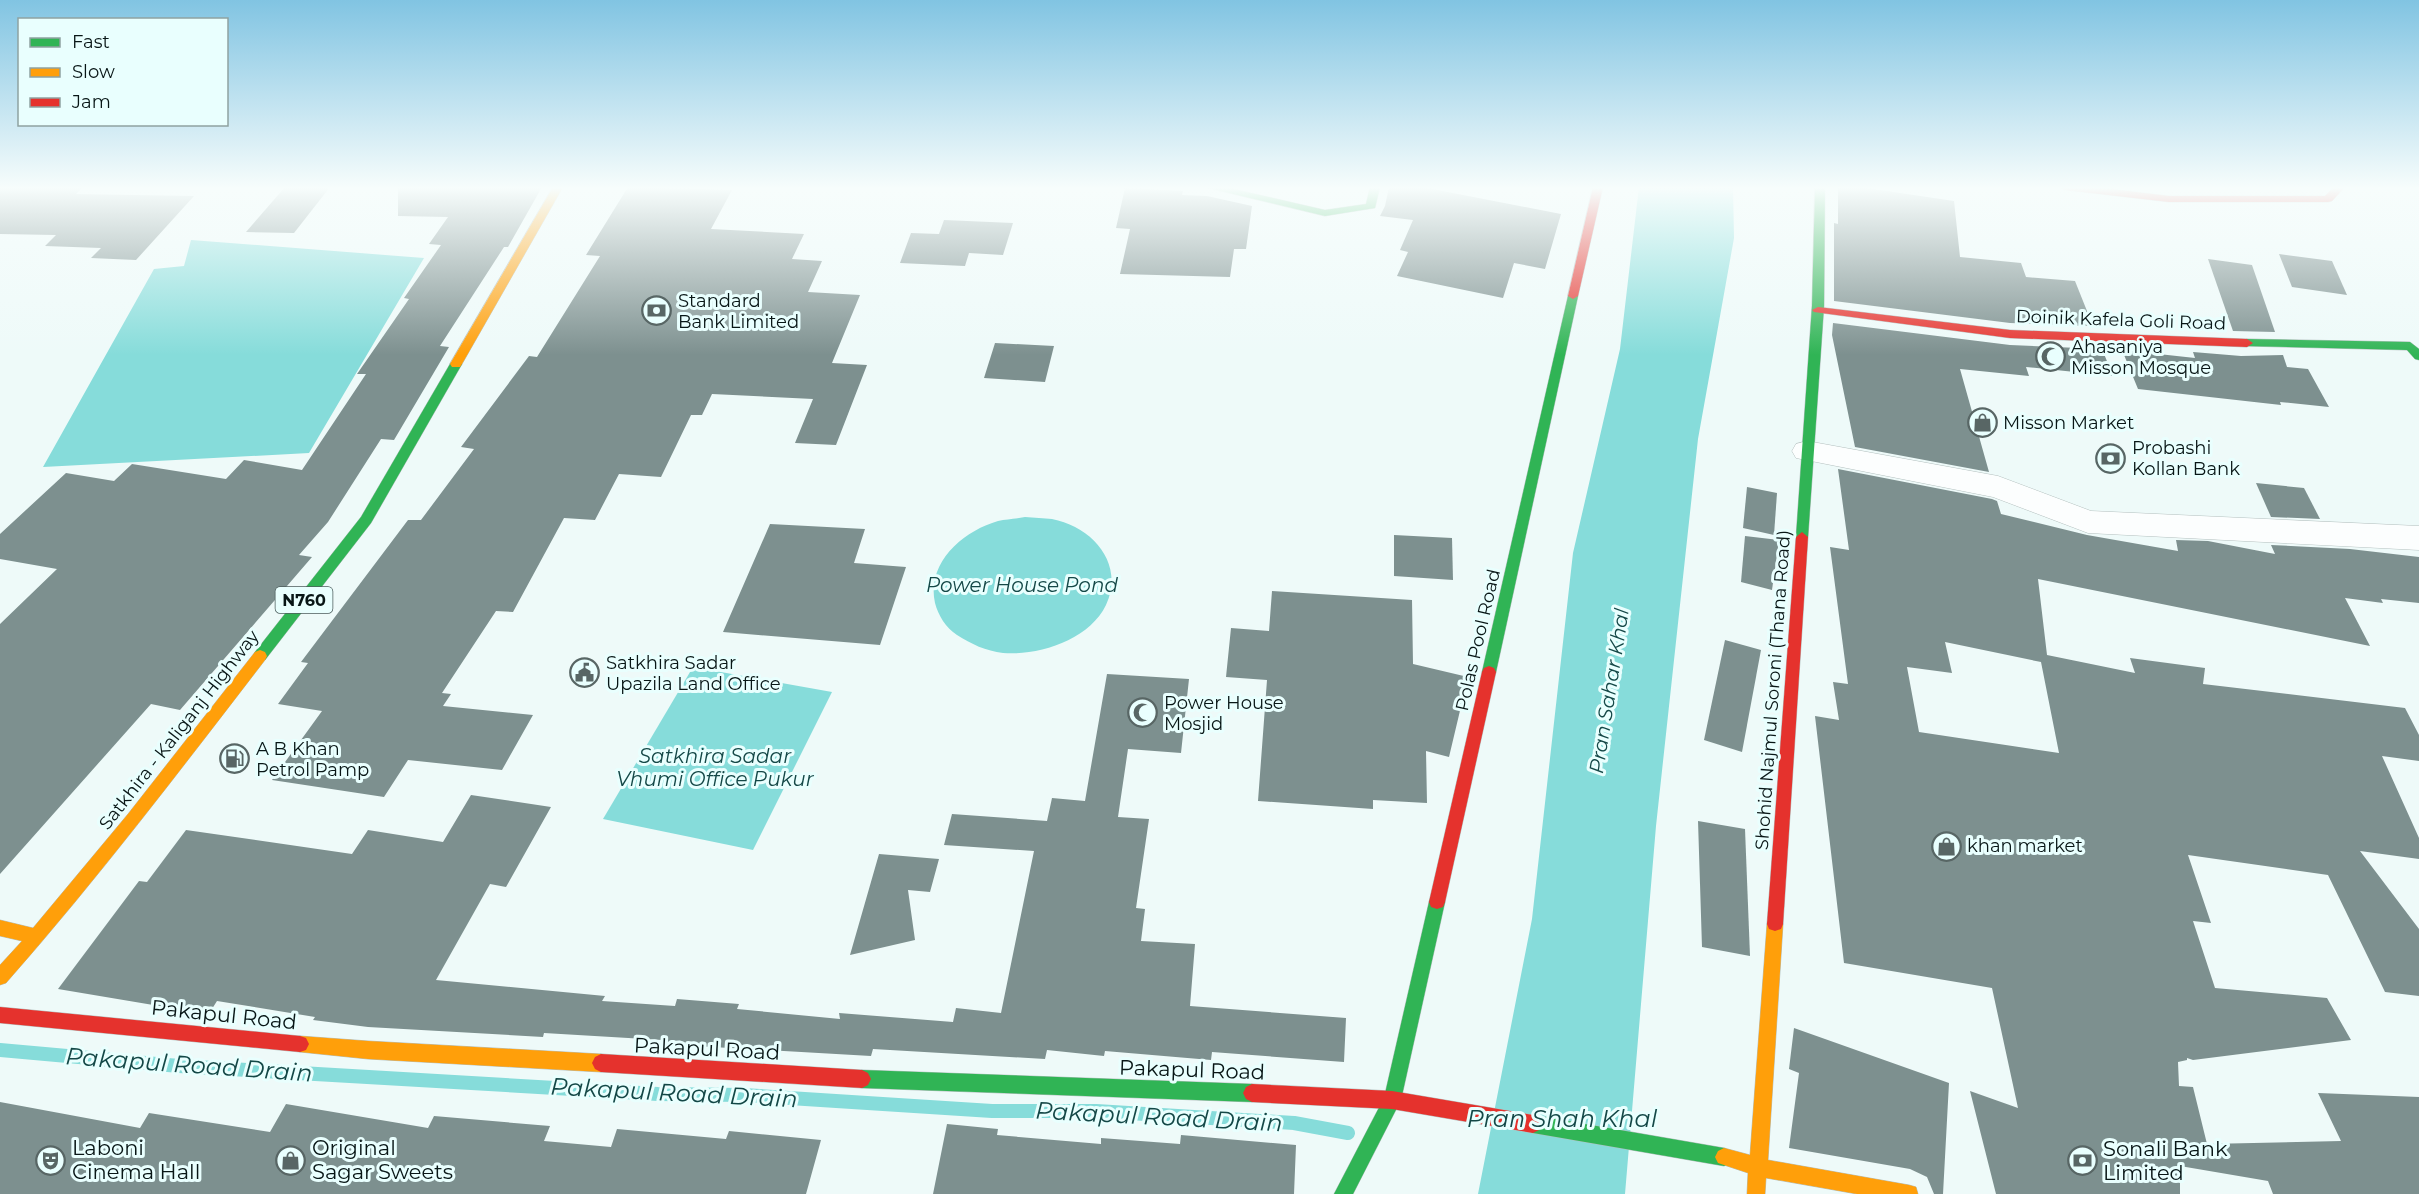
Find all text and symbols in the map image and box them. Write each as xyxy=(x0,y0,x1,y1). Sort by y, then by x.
legend xyxy=(18,18,228,126)
text: Fast xyxy=(72,31,110,53)
text: Slow xyxy=(72,61,115,83)
text: Jam xyxy=(71,91,111,113)
place label: Standard Bank Limited xyxy=(678,290,799,333)
bank icon: Standard Bank Limited xyxy=(641,295,673,327)
street label: Doinik Kafela Goli Road xyxy=(2016,305,2226,335)
place label: Ahasaniya Misson Mosque xyxy=(2071,336,2211,379)
mosque icon: Ahasaniya Misson Mosque xyxy=(2034,341,2066,373)
shop icon: Misson Market xyxy=(1966,407,1998,439)
place label: Misson Market xyxy=(2003,412,2134,434)
place label: Probashi Kollan Bank xyxy=(2132,437,2240,480)
bank icon: Probashi Kollan Bank xyxy=(2095,442,2127,474)
street label: Shohid Najmul Soroni (Thana Road) xyxy=(1751,529,1795,851)
street label: Polas Pool Road xyxy=(1451,567,1505,713)
water label: Power House Pond xyxy=(926,573,1118,597)
road number: N760 xyxy=(276,587,332,613)
water label: Pran Sahar Khal xyxy=(1584,606,1634,775)
street label: Satkhira - Kaliganj Highway xyxy=(94,626,264,834)
place label: Satkhira Sadar Upazila Land Office xyxy=(606,652,781,695)
public building icon: Satkhira Sadar Upazila Land Office xyxy=(569,657,601,689)
place label: Power House Mosjid xyxy=(1164,692,1284,735)
mosque icon: Power House Mosjid xyxy=(1127,697,1159,729)
place label: A B Khan Petrol Pamp xyxy=(256,738,369,781)
fuel station icon: A B Khan Petrol Pamp xyxy=(219,743,251,775)
water label: Satkhira Sadar Vhumi Office Pukur xyxy=(616,744,815,791)
shop icon: khan market xyxy=(1930,830,1962,862)
place label: khan market xyxy=(1967,835,2083,857)
street label: Pakapul Road xyxy=(150,994,298,1035)
street label: Pakapul Road xyxy=(633,1032,781,1065)
water label: Pakapul Road Drain xyxy=(64,1041,314,1088)
street label: Pakapul Road xyxy=(1118,1054,1266,1085)
water label: Pakapul Road Drain xyxy=(550,1072,798,1113)
water label: Pakapul Road Drain xyxy=(1035,1096,1283,1137)
water label: Pran Shah Khal xyxy=(1467,1104,1658,1133)
place label: Laboni Cinema Hall xyxy=(72,1135,200,1184)
place label: Original Sagar Sweets xyxy=(312,1135,453,1184)
place label: Sonali Bank Limited xyxy=(2103,1136,2228,1185)
theatre icon: Laboni Cinema Hall xyxy=(35,1144,67,1176)
shop icon: Original Sagar Sweets xyxy=(275,1144,307,1176)
bank icon: Sonali Bank Limited xyxy=(2066,1145,2098,1177)

